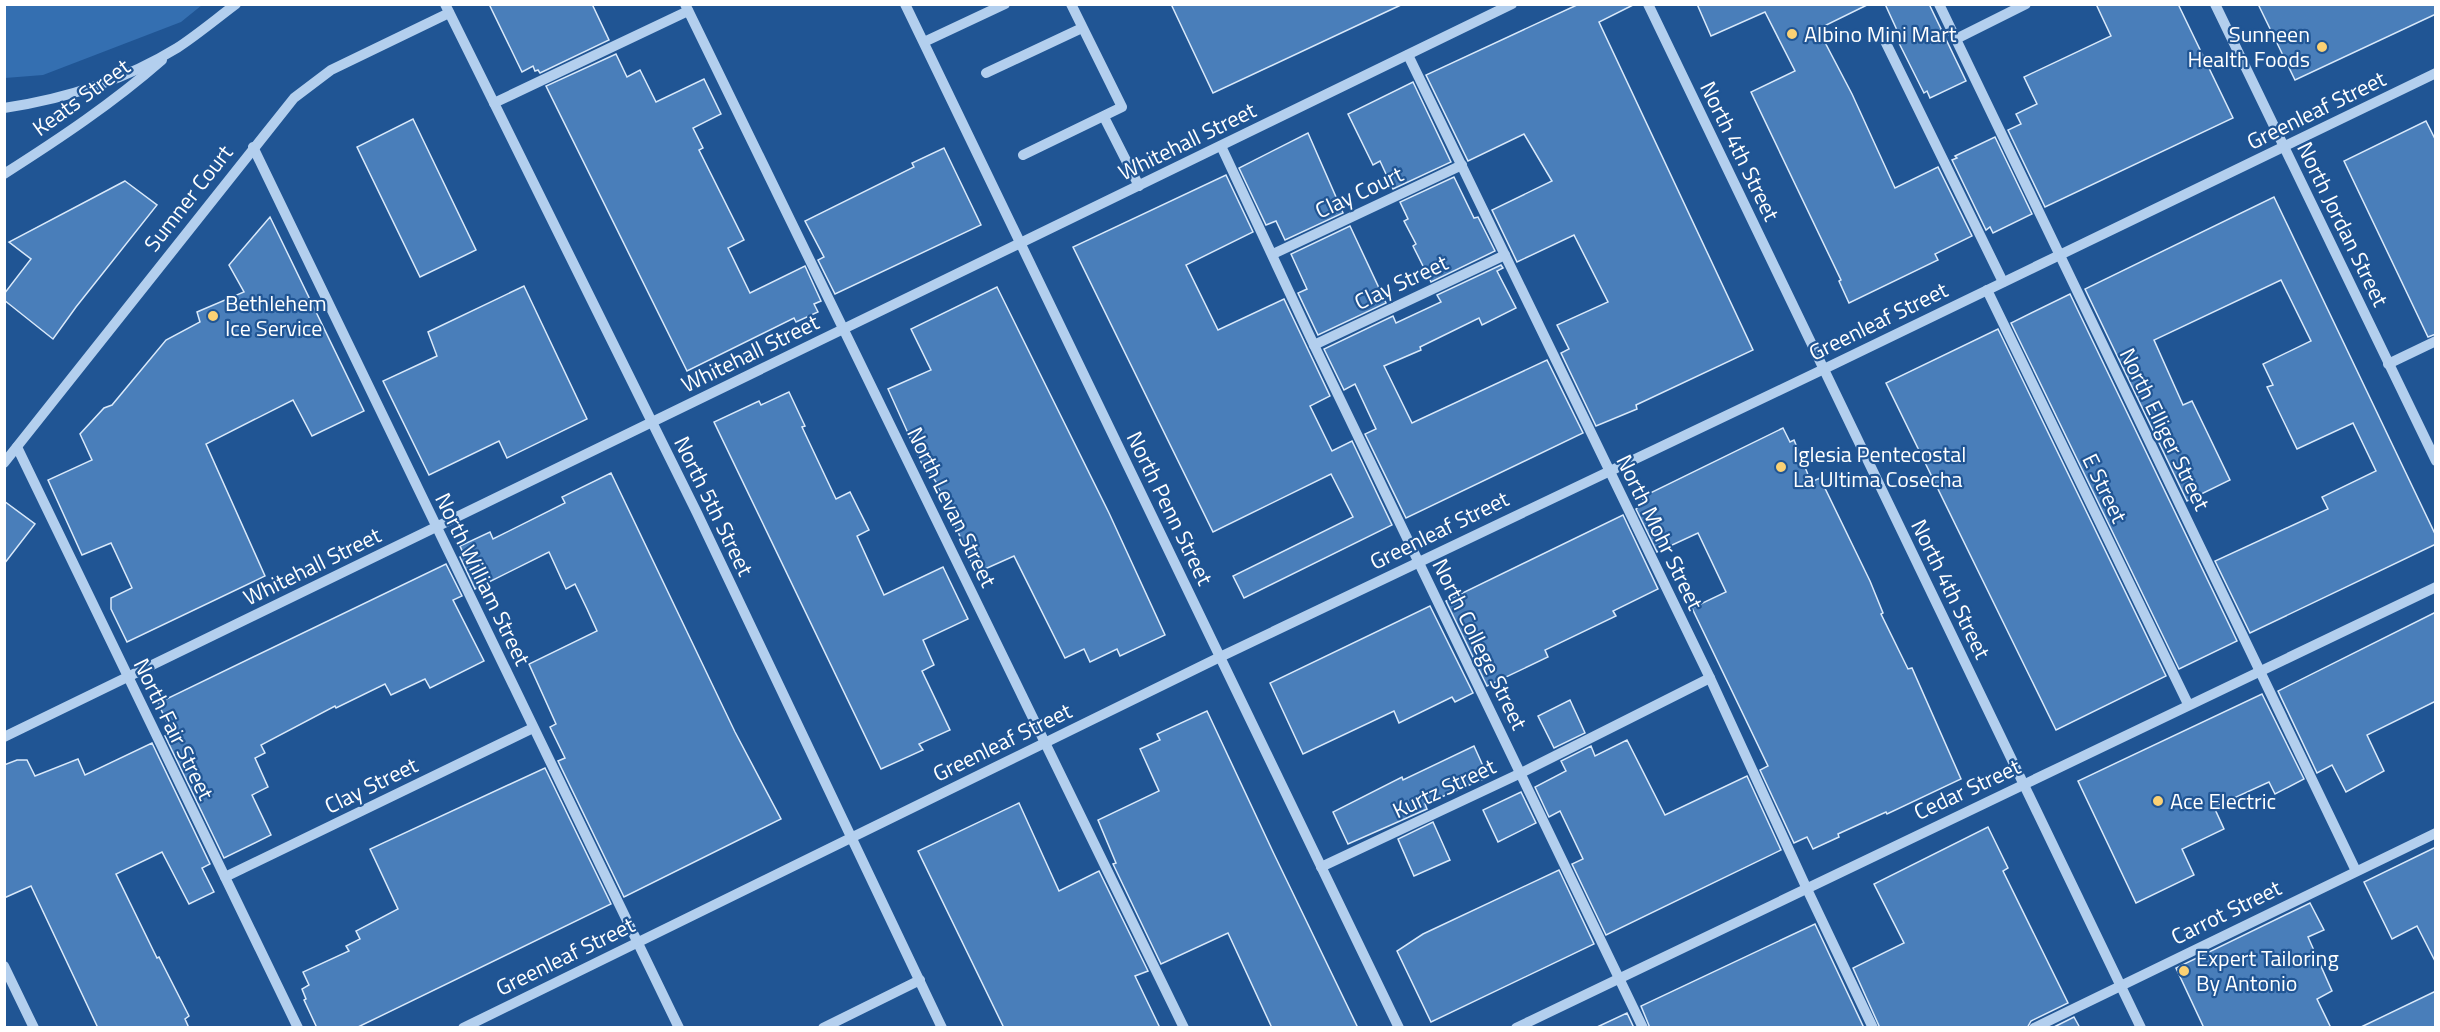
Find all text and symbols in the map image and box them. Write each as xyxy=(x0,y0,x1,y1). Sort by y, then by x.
place label: Albino Mini Mart xyxy=(1804,17,1957,51)
place label: Sunneen Health Foods xyxy=(2187,17,2310,76)
marker: Albino Mini Mart xyxy=(1785,27,1799,41)
marker: Sunneen Health Foods xyxy=(2315,40,2329,54)
street label: Keats Street xyxy=(25,50,137,144)
street label: Greenleaf Street xyxy=(2241,61,2392,158)
street label: North 4th Street xyxy=(1691,75,1789,227)
street label: Whitehall Street xyxy=(1112,93,1262,189)
street label: North Jordan Street xyxy=(2288,136,2398,312)
street label: Sumner Court xyxy=(135,137,241,259)
street label: Clay Court xyxy=(1309,157,1409,227)
street label: Clay Street xyxy=(1348,245,1454,319)
street label: Greenleaf Street xyxy=(1803,272,1954,369)
place label: Bethlehem Ice Service xyxy=(225,286,327,345)
street label: Whitehall Street xyxy=(675,305,825,401)
marker: Bethlehem Ice Service xyxy=(206,309,220,323)
street label: North Elliger Street xyxy=(2111,342,2219,516)
street label: North Levan Street xyxy=(898,421,1006,593)
street label: North Penn Street xyxy=(1118,425,1222,591)
street label: North 5th Street xyxy=(665,430,763,582)
place label: Iglesia Pentecostal La Ultima Cosecha xyxy=(1793,437,1966,496)
street label: E Street xyxy=(2074,447,2137,529)
street label: North Mohr Street xyxy=(1608,448,1713,616)
marker: Iglesia Pentecostal La Ultima Cosecha xyxy=(1774,460,1788,474)
street label: Greenleaf Street xyxy=(1364,481,1515,578)
street label: North William Street xyxy=(426,487,540,671)
street label: North 4th Street xyxy=(1902,513,2000,665)
street label: Whitehall Street xyxy=(237,518,387,614)
street label: North College Street xyxy=(1424,553,1536,736)
street label: North Fair Street xyxy=(125,652,223,806)
street label: Greenleaf Street xyxy=(927,693,1078,790)
street label: Clay Street xyxy=(319,748,424,822)
street label: Kurtz Street xyxy=(1387,749,1502,827)
street label: Cedar Street xyxy=(1908,749,2026,829)
place label: Ace Electric xyxy=(2170,784,2276,818)
marker: Ace Electric xyxy=(2151,794,2165,808)
street label: Carrot Street xyxy=(2165,871,2287,953)
street label: Greenleaf Street xyxy=(490,907,641,1004)
place label: Expert Tailoring By Antonio xyxy=(2196,941,2339,1000)
marker: Expert Tailoring By Antonio xyxy=(2177,964,2191,978)

